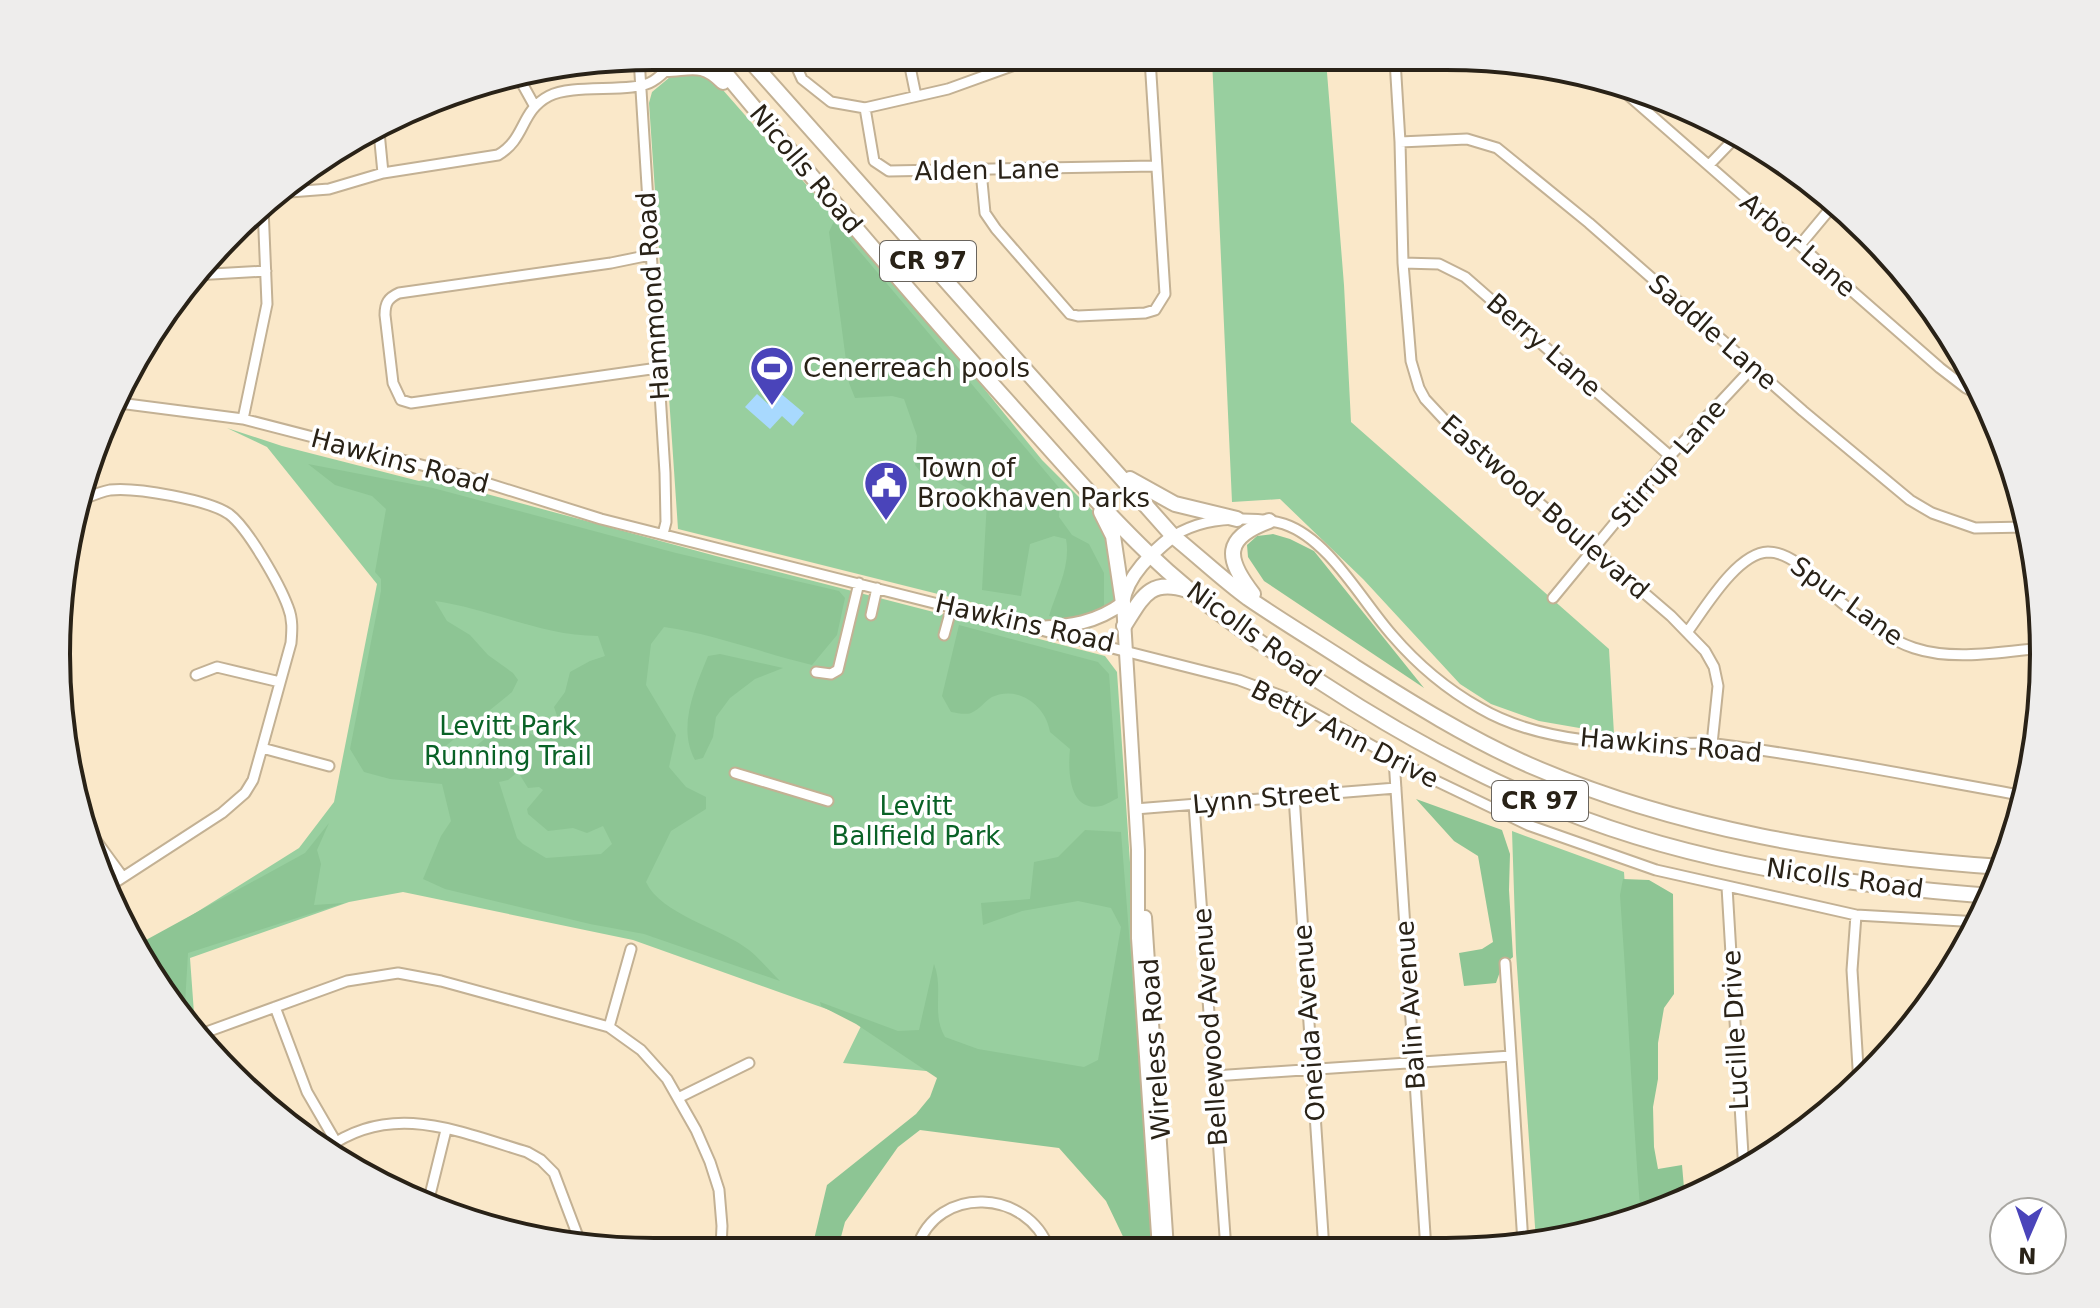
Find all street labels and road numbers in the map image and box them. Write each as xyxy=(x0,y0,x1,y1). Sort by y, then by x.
street label: Nicolls Road xyxy=(744,99,868,239)
street label: Alden Lane xyxy=(914,154,1060,186)
street label: Arbor Lane xyxy=(1734,187,1862,303)
street label: Hammond Road xyxy=(631,191,675,401)
road number: CR 97 xyxy=(880,241,976,281)
street label: Saddle Lane xyxy=(1643,268,1783,396)
street label: Berry Lane xyxy=(1481,287,1607,403)
street label: Stirrup Lane xyxy=(1605,393,1731,533)
street label: Eastwood Boulevard xyxy=(1435,409,1655,605)
street label: Hawkins Road xyxy=(308,423,492,499)
street label: Spur Lane xyxy=(1785,550,1909,652)
street label: Nicolls Road xyxy=(1181,575,1327,693)
street label: Hawkins Road xyxy=(933,588,1117,658)
street label: Betty Ann Drive xyxy=(1246,674,1444,794)
street label: Hawkins Road xyxy=(1579,722,1763,768)
street label: Lynn Street xyxy=(1191,777,1341,819)
road number: CR 97 xyxy=(1492,781,1588,821)
street label: Nicolls Road xyxy=(1764,852,1926,904)
street label: Bellewood Avenue xyxy=(1187,907,1233,1147)
street label: Balin Avenue xyxy=(1389,919,1431,1091)
street label: Oneida Avenue xyxy=(1287,923,1331,1123)
street label: Lucille Drive xyxy=(1716,949,1754,1111)
street label: Wireless Road xyxy=(1134,957,1176,1141)

